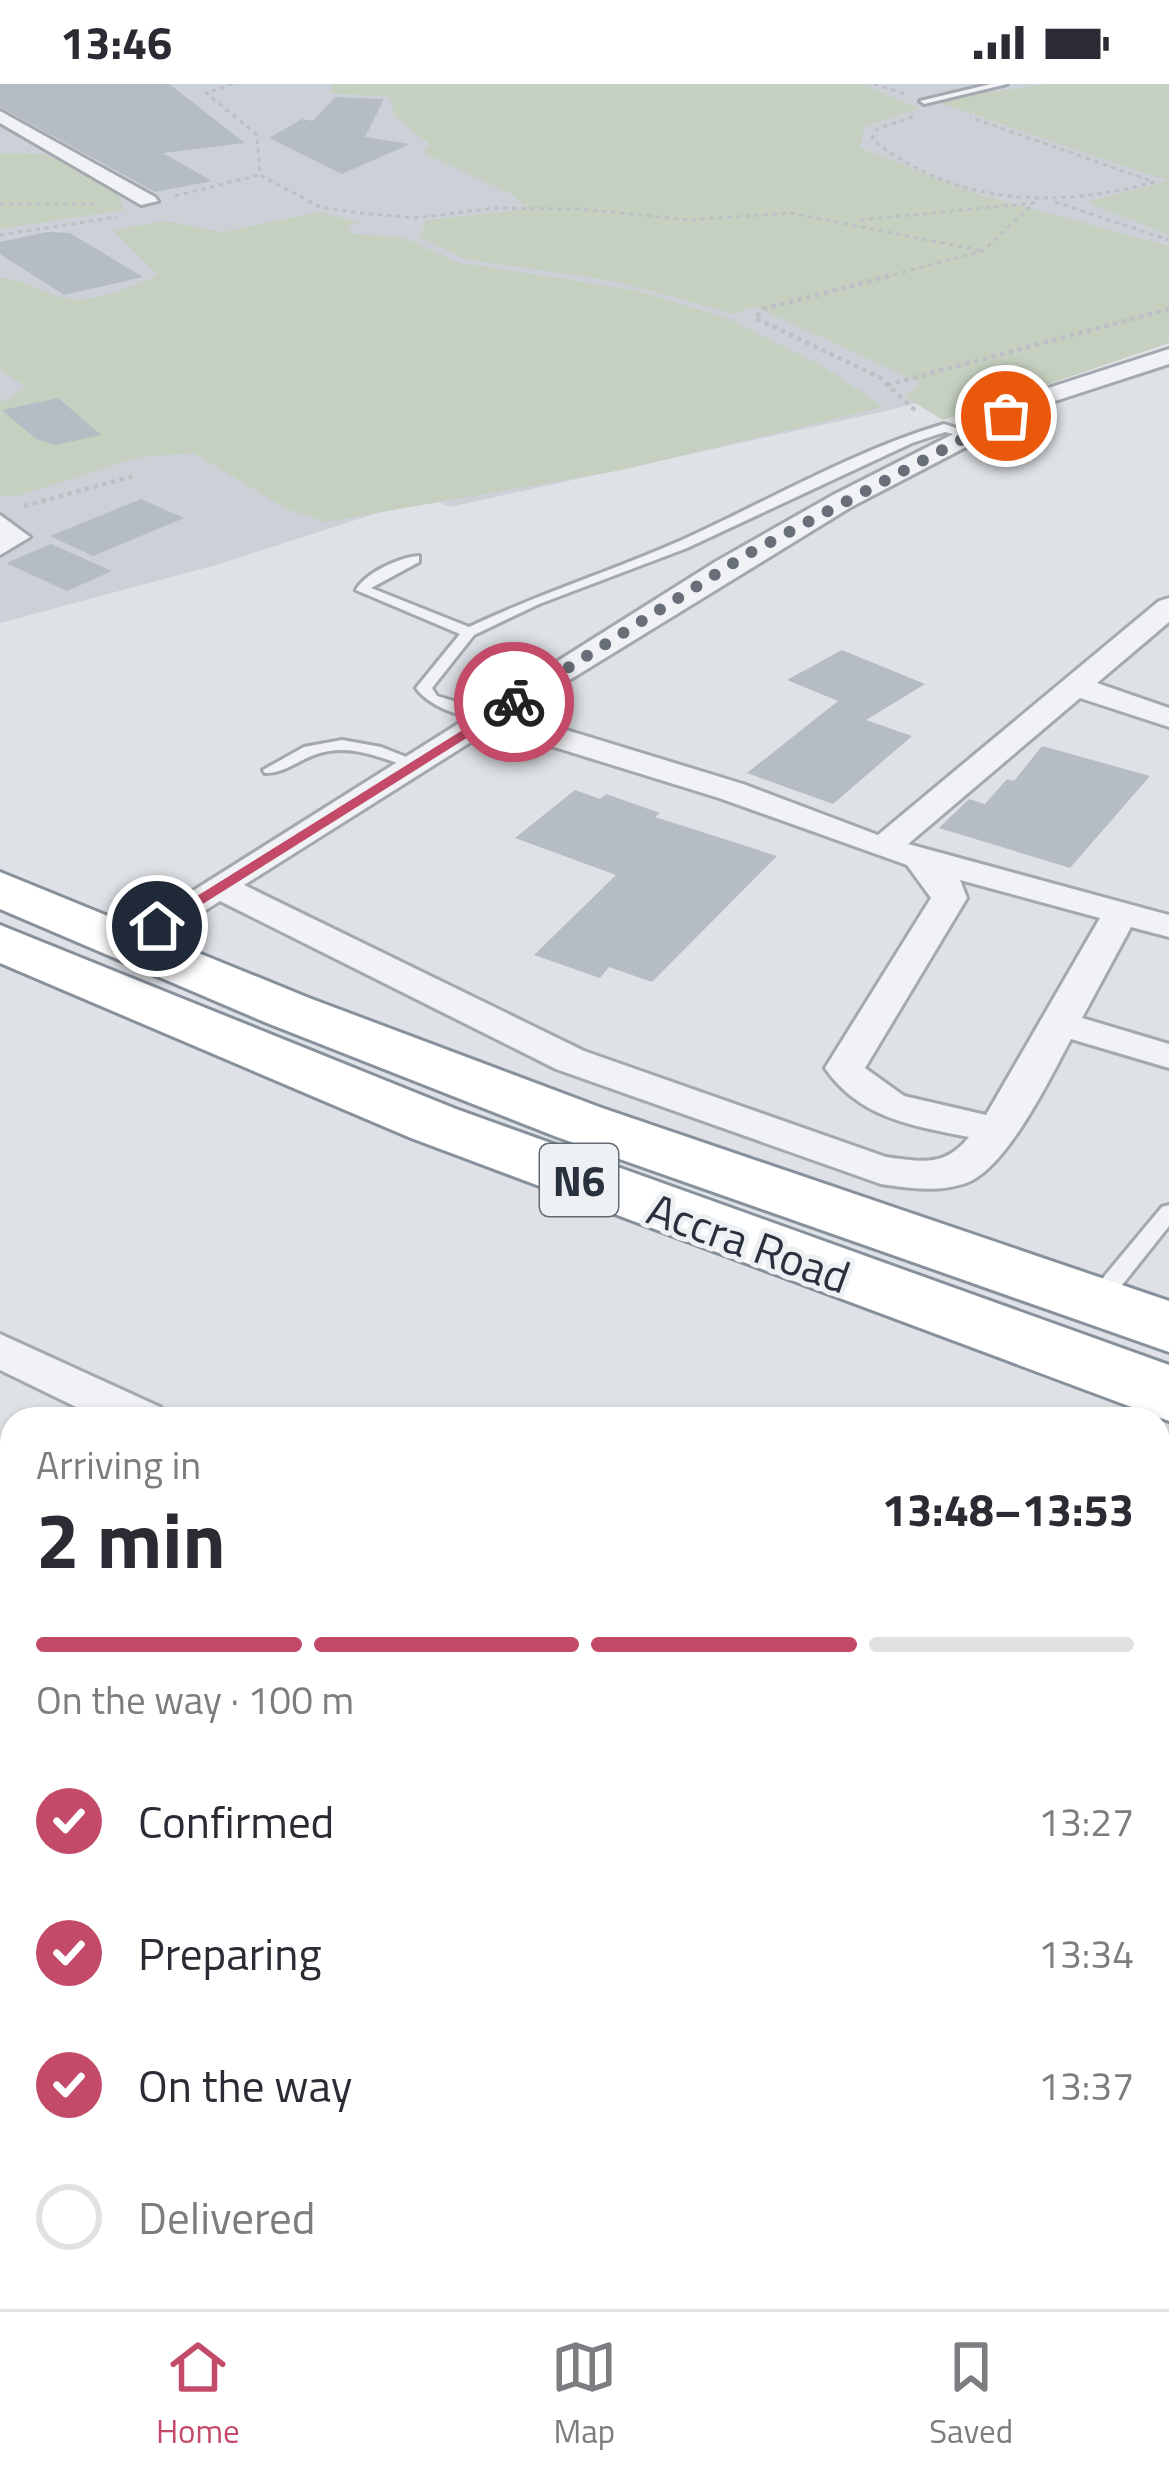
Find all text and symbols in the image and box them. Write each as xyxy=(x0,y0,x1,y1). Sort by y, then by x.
text: 13:46 xyxy=(60,8,172,76)
pin xyxy=(955,365,1057,467)
icon: bag xyxy=(973,383,1039,449)
courier xyxy=(454,642,574,762)
icon: bike xyxy=(481,669,547,735)
pin xyxy=(106,875,208,977)
icon: home xyxy=(124,893,190,959)
road number: N6 xyxy=(540,1144,618,1216)
street label: Accra Road xyxy=(638,1174,860,1310)
text: Arriving in xyxy=(36,1435,201,1494)
text: 13:48–13:53 xyxy=(882,1475,1134,1543)
text: 2 min xyxy=(36,1480,226,1598)
text: On the way · 100 m xyxy=(36,1670,354,1729)
text: Confirmed xyxy=(138,1787,334,1855)
icon: check xyxy=(36,1788,102,1854)
text: 13:27 xyxy=(1038,1792,1134,1851)
text: Preparing xyxy=(138,1919,322,1987)
icon: check xyxy=(36,1920,102,1986)
text: 13:34 xyxy=(1038,1924,1134,1983)
text: On the way xyxy=(138,2051,352,2119)
icon: check xyxy=(36,2052,102,2118)
text: 13:37 xyxy=(1038,2056,1134,2115)
text: Delivered xyxy=(138,2183,316,2251)
tab: Home xyxy=(156,2334,240,2456)
tab: Map xyxy=(551,2334,617,2456)
tab: Saved xyxy=(929,2334,1013,2456)

